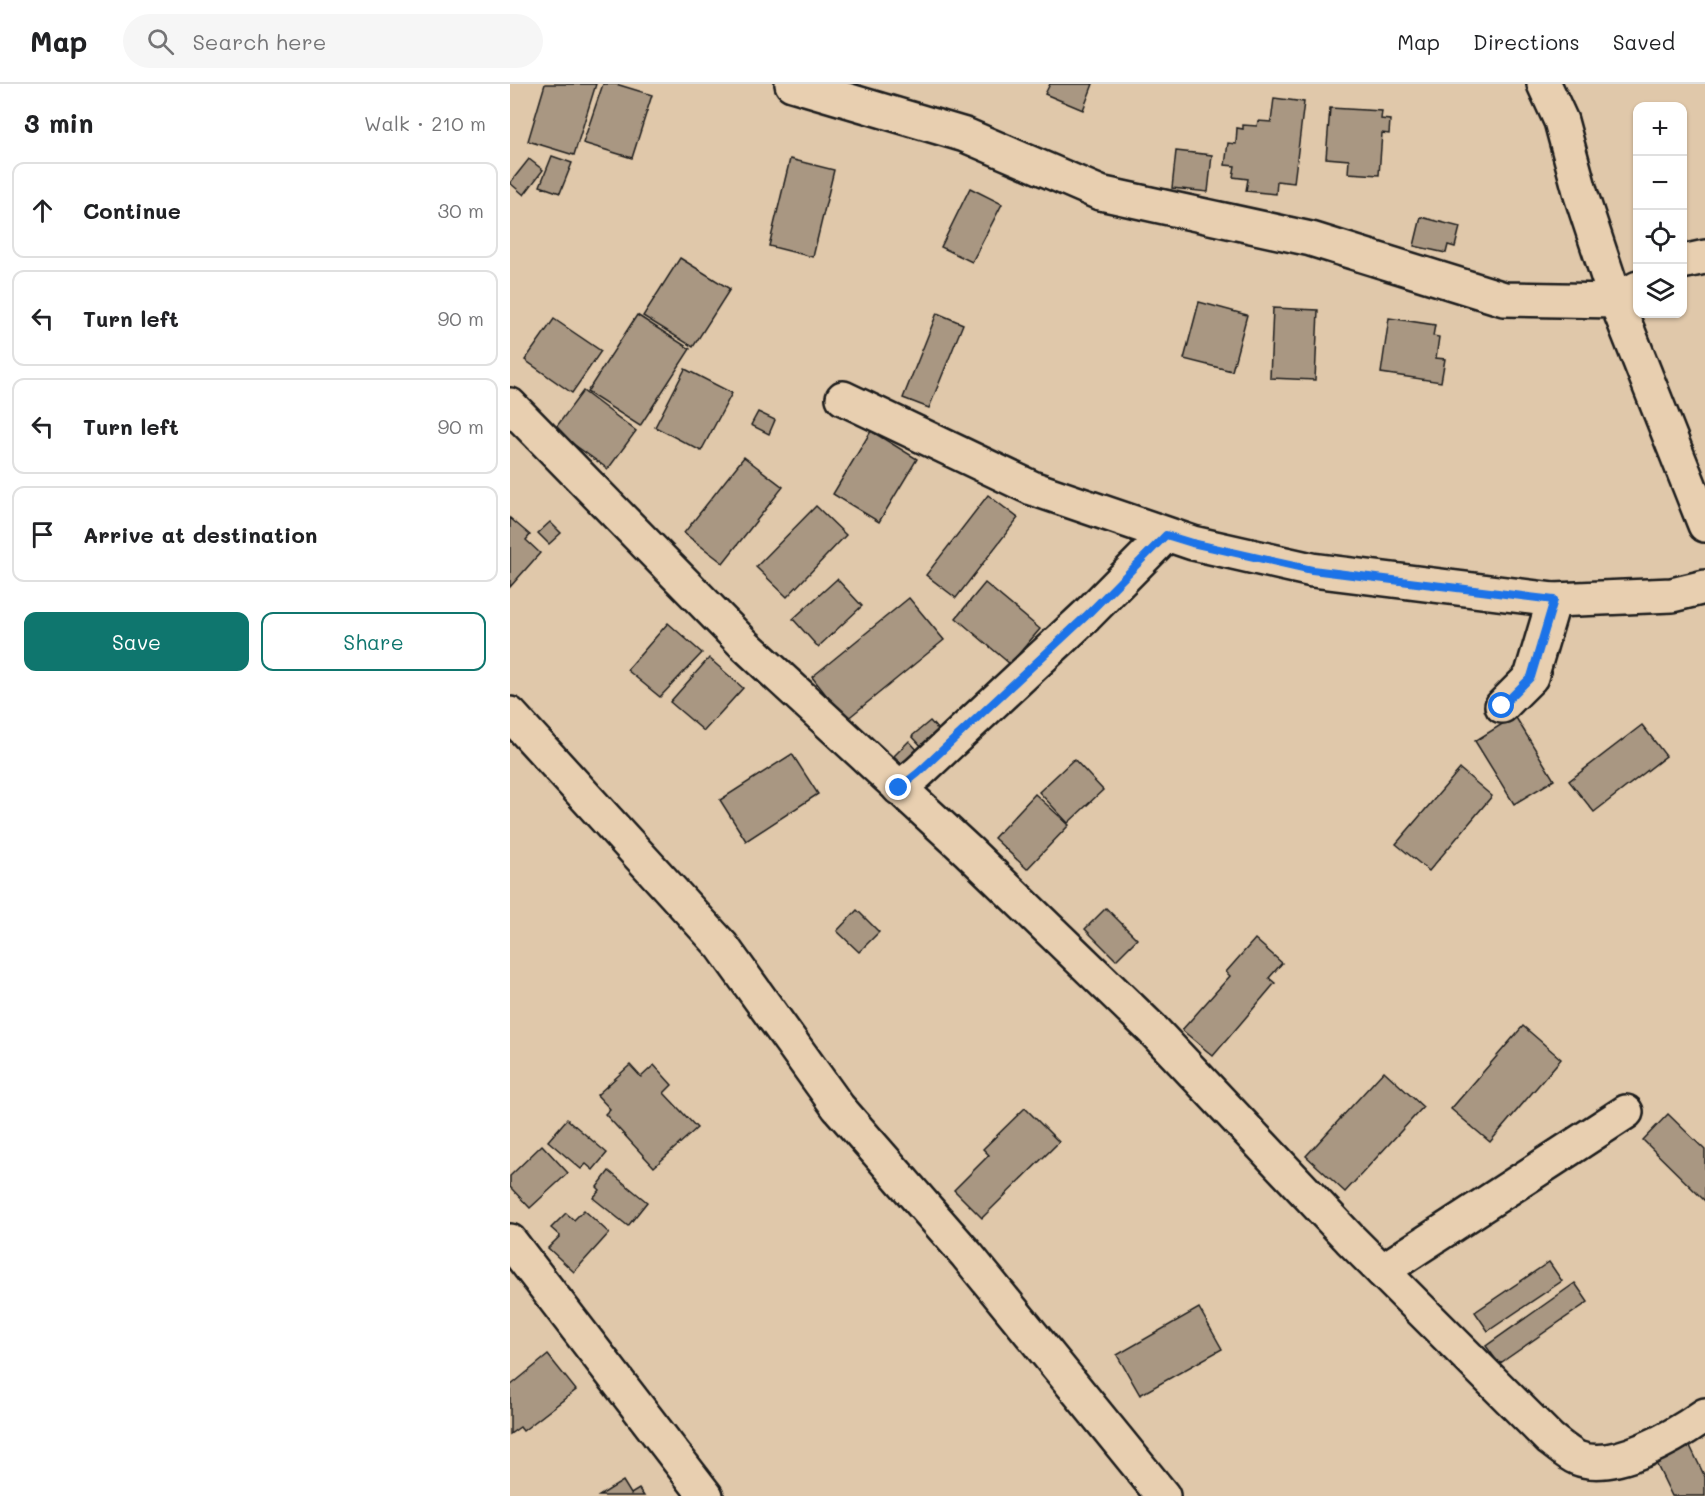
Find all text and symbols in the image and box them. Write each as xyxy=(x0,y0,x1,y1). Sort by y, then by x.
search box xyxy=(123,14,543,68)
text: Map xyxy=(30,23,87,59)
icon: search xyxy=(144,25,177,58)
text: Search here xyxy=(192,27,326,56)
text: Map xyxy=(1397,28,1440,55)
text: Directions xyxy=(1473,28,1580,55)
text: Saved xyxy=(1613,28,1675,55)
map controls xyxy=(1633,102,1687,318)
button: + xyxy=(1633,102,1687,156)
text: 3 min xyxy=(24,106,93,140)
text: Walk · 210 m xyxy=(364,110,486,136)
button: − xyxy=(1633,156,1687,210)
icon: ahead xyxy=(26,194,59,227)
text: Continue xyxy=(83,196,181,225)
text: 30 m xyxy=(438,197,484,223)
button: locate xyxy=(1633,210,1687,264)
button: layers xyxy=(1633,264,1687,318)
icon: left xyxy=(26,302,59,335)
text: Turn left xyxy=(83,304,179,333)
text: 90 m xyxy=(438,305,484,331)
icon: left xyxy=(26,410,59,443)
text: Turn left xyxy=(83,412,179,441)
text: 90 m xyxy=(438,413,484,439)
icon: arrive xyxy=(26,518,59,551)
text: Arrive at destination xyxy=(83,520,318,549)
button: Save xyxy=(24,612,249,671)
button: Share xyxy=(261,612,486,671)
route start xyxy=(1488,692,1514,718)
route end xyxy=(885,774,911,800)

